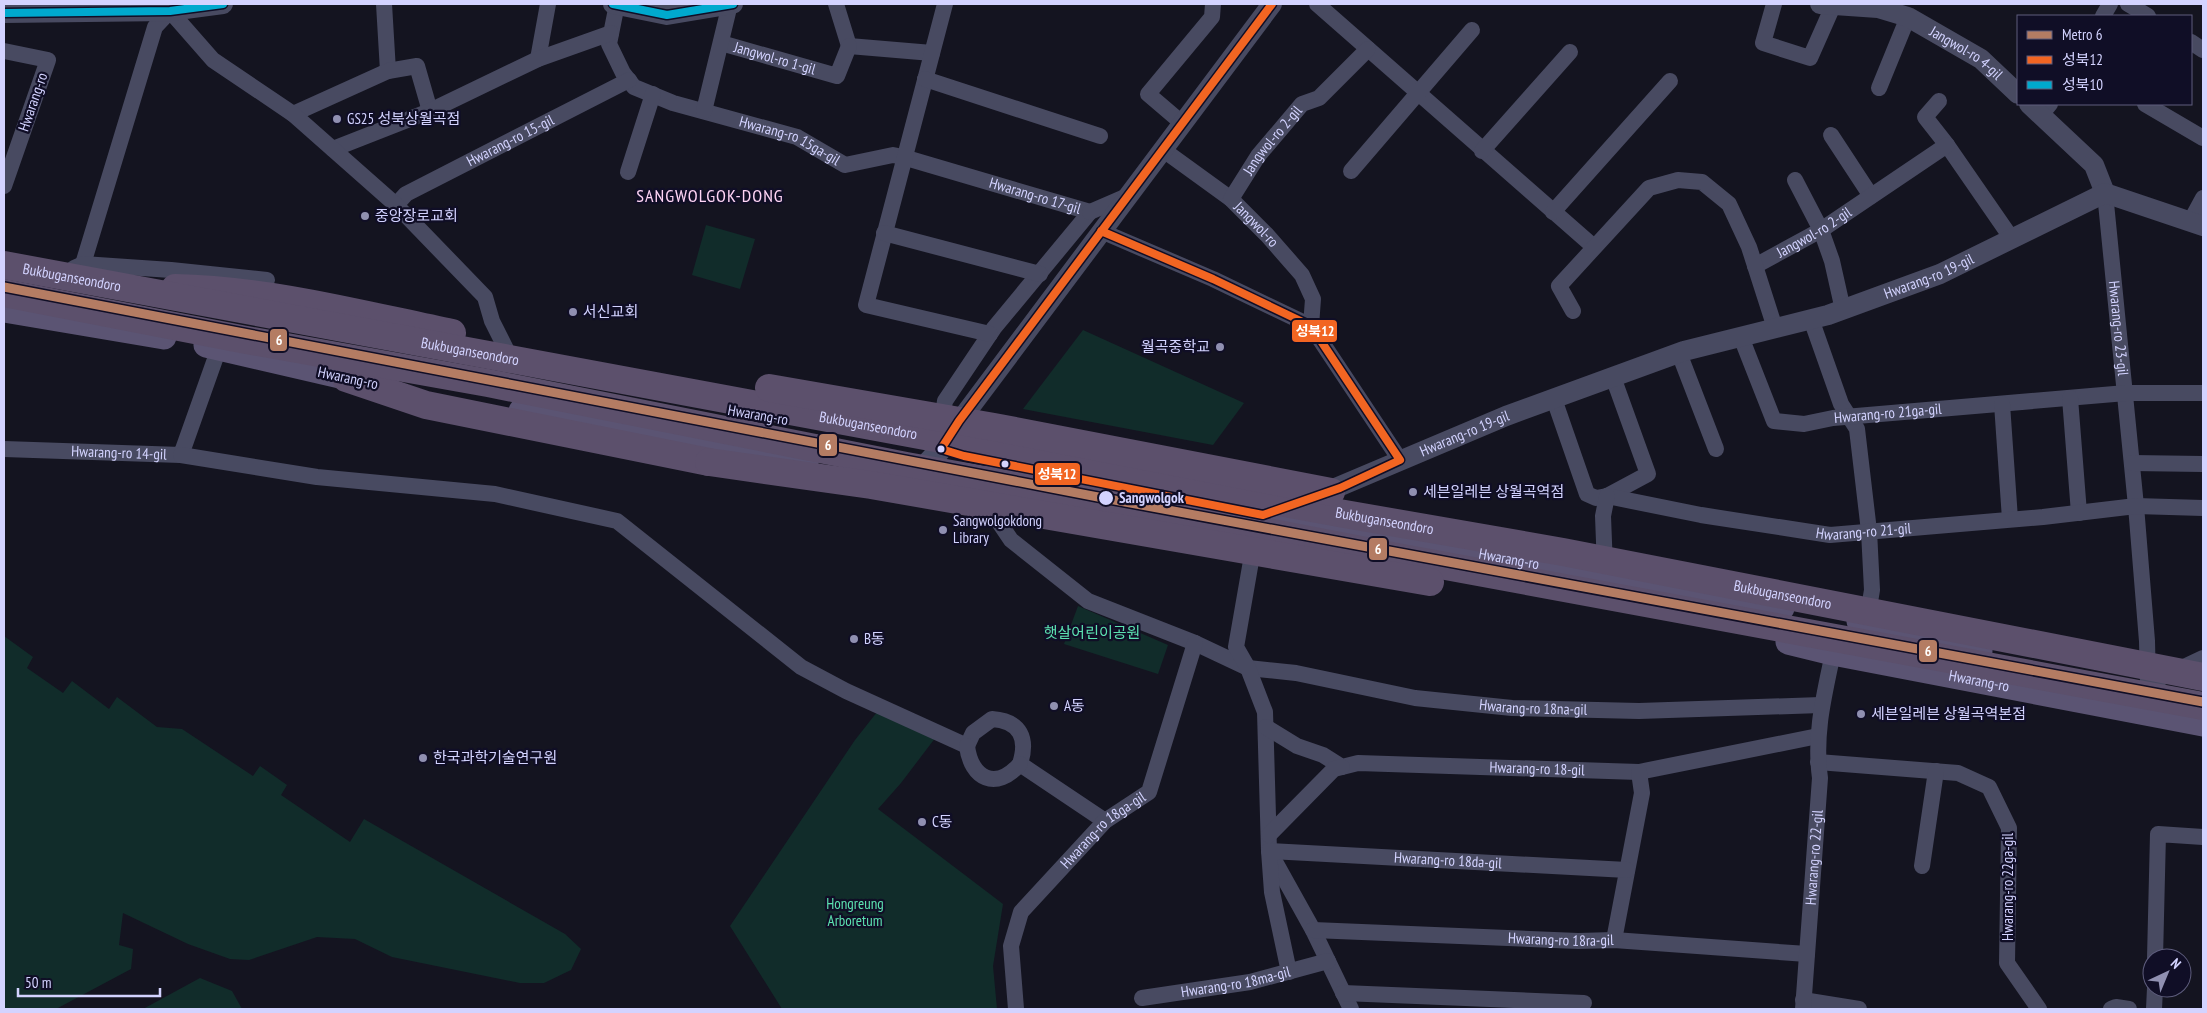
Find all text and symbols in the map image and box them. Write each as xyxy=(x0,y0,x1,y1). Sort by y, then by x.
legend xyxy=(2017,15,2192,105)
street label: Jangwol-ro 4-gil xyxy=(1926,21,2007,84)
text: Metro 6 xyxy=(2062,25,2103,44)
street label: Jangwol-ro 1-gil xyxy=(731,37,818,79)
text: 성북12 xyxy=(2062,50,2103,69)
street label: Hwarang-ro xyxy=(14,70,51,134)
text: 성북10 xyxy=(2062,75,2103,94)
street label: Jangwol-ro 2-gil xyxy=(1238,101,1306,179)
place label: GS25 성북상월곡점 xyxy=(347,109,460,128)
street label: Hwarang-ro 15-gil xyxy=(463,110,557,170)
street label: Hwarang-ro 15ga-gil xyxy=(737,112,844,169)
marker: GS25 성북상월곡점 xyxy=(331,113,343,125)
street label: Hwarang-ro 17-gil xyxy=(987,173,1084,218)
district label: SANGWOLGOK-DONG xyxy=(636,184,784,207)
street label: Jangwol-ro xyxy=(1229,197,1283,251)
street label: Jangwol-ro 2-gil xyxy=(1772,202,1855,262)
place label: 중앙장로교회 xyxy=(375,206,458,225)
marker: 중앙장로교회 xyxy=(359,210,371,222)
street label: Hwarang-ro 19-gil xyxy=(1881,249,1977,303)
street label: Bukbuganseondoro xyxy=(21,259,123,296)
street label: Hwarang-ro 23-gil xyxy=(2105,280,2133,377)
place label: 서신교회 xyxy=(583,302,638,321)
marker: 서신교회 xyxy=(567,306,579,318)
line badge: 성북12 xyxy=(1291,319,1338,343)
text: 성북12 xyxy=(1295,322,1335,340)
line badge: 6 xyxy=(269,328,288,352)
text: 6 xyxy=(276,331,283,349)
street label: Bukbuganseondoro xyxy=(420,333,521,369)
place label: 월곡중학교 xyxy=(1141,337,1210,356)
marker: 월곡중학교 xyxy=(1214,341,1226,353)
street label: Hwarang-ro xyxy=(316,362,380,393)
street label: Hwarang-ro 21ga-gil xyxy=(1833,399,1943,427)
street label: Hwarang-ro xyxy=(726,400,790,429)
street label: Hwarang-ro 19-gil xyxy=(1417,405,1512,460)
street label: Bukbuganseondoro xyxy=(818,407,919,443)
line badge: 6 xyxy=(818,433,838,457)
text: 6 xyxy=(825,436,832,454)
street label: Hwarang-ro 14-gil xyxy=(71,441,167,464)
unlabelled marker xyxy=(936,444,946,454)
unlabelled marker xyxy=(1000,459,1010,469)
line badge: 성북12 xyxy=(1034,462,1081,486)
text: 성북12 xyxy=(1037,465,1077,483)
place label: 세븐일레븐 상월곡역점 xyxy=(1423,482,1564,501)
marker: 세븐일레븐 상월곡역점 xyxy=(1407,486,1419,498)
place label: Sangwolgok xyxy=(1119,488,1185,507)
marker: Sangwolgok xyxy=(1097,489,1115,507)
street label: Bukbuganseondoro xyxy=(1334,503,1435,538)
place label: Sangwolgokdong Library xyxy=(953,511,1042,547)
street label: Hwarang-ro 21-gil xyxy=(1815,518,1912,544)
marker: Sangwolgokdong Library xyxy=(937,524,949,536)
line badge: 6 xyxy=(1368,537,1388,561)
text: 6 xyxy=(1375,540,1382,558)
street label: Hwarang-ro xyxy=(1477,544,1541,573)
street label: Bukbuganseondoro xyxy=(1732,576,1833,613)
park label: 햇살어린이공원 xyxy=(1044,623,1140,642)
place label: B동 xyxy=(864,629,885,648)
marker: B동 xyxy=(848,633,860,645)
line badge: 6 xyxy=(1918,639,1938,663)
text: 6 xyxy=(1925,642,1932,660)
street label: Hwarang-ro xyxy=(1947,665,2011,696)
street label: Hwarang-ro 18na-gil xyxy=(1478,695,1588,719)
place label: A동 xyxy=(1064,696,1085,715)
marker: A동 xyxy=(1048,700,1060,712)
place label: 세븐일레븐 상월곡역본점 xyxy=(1871,704,2026,723)
marker: 세븐일레븐 상월곡역본점 xyxy=(1855,708,1867,720)
place label: 한국과학기술연구원 xyxy=(433,748,557,767)
marker: 한국과학기술연구원 xyxy=(417,752,429,764)
street label: Hwarang-ro 18-gil xyxy=(1489,757,1586,779)
street label: Hwarang-ro 18ga-gil xyxy=(1056,787,1149,872)
street label: Hwarang-ro 22-gil xyxy=(1801,809,1827,906)
place label: C동 xyxy=(932,812,953,831)
marker: C동 xyxy=(916,816,928,828)
street label: Hwarang-ro 22ga-gil xyxy=(1998,833,2017,941)
street label: Hwarang-ro 18da-gil xyxy=(1393,848,1503,872)
park label: Hongreung Arboretum xyxy=(826,894,884,930)
street label: Hwarang-ro 18ra-gil xyxy=(1508,928,1614,950)
north arrow xyxy=(2142,948,2192,998)
text: N xyxy=(2167,955,2185,973)
street label: Hwarang-ro 18ma-gil xyxy=(1179,961,1293,1001)
scale bar xyxy=(18,966,160,998)
text: 50 m xyxy=(25,973,51,992)

